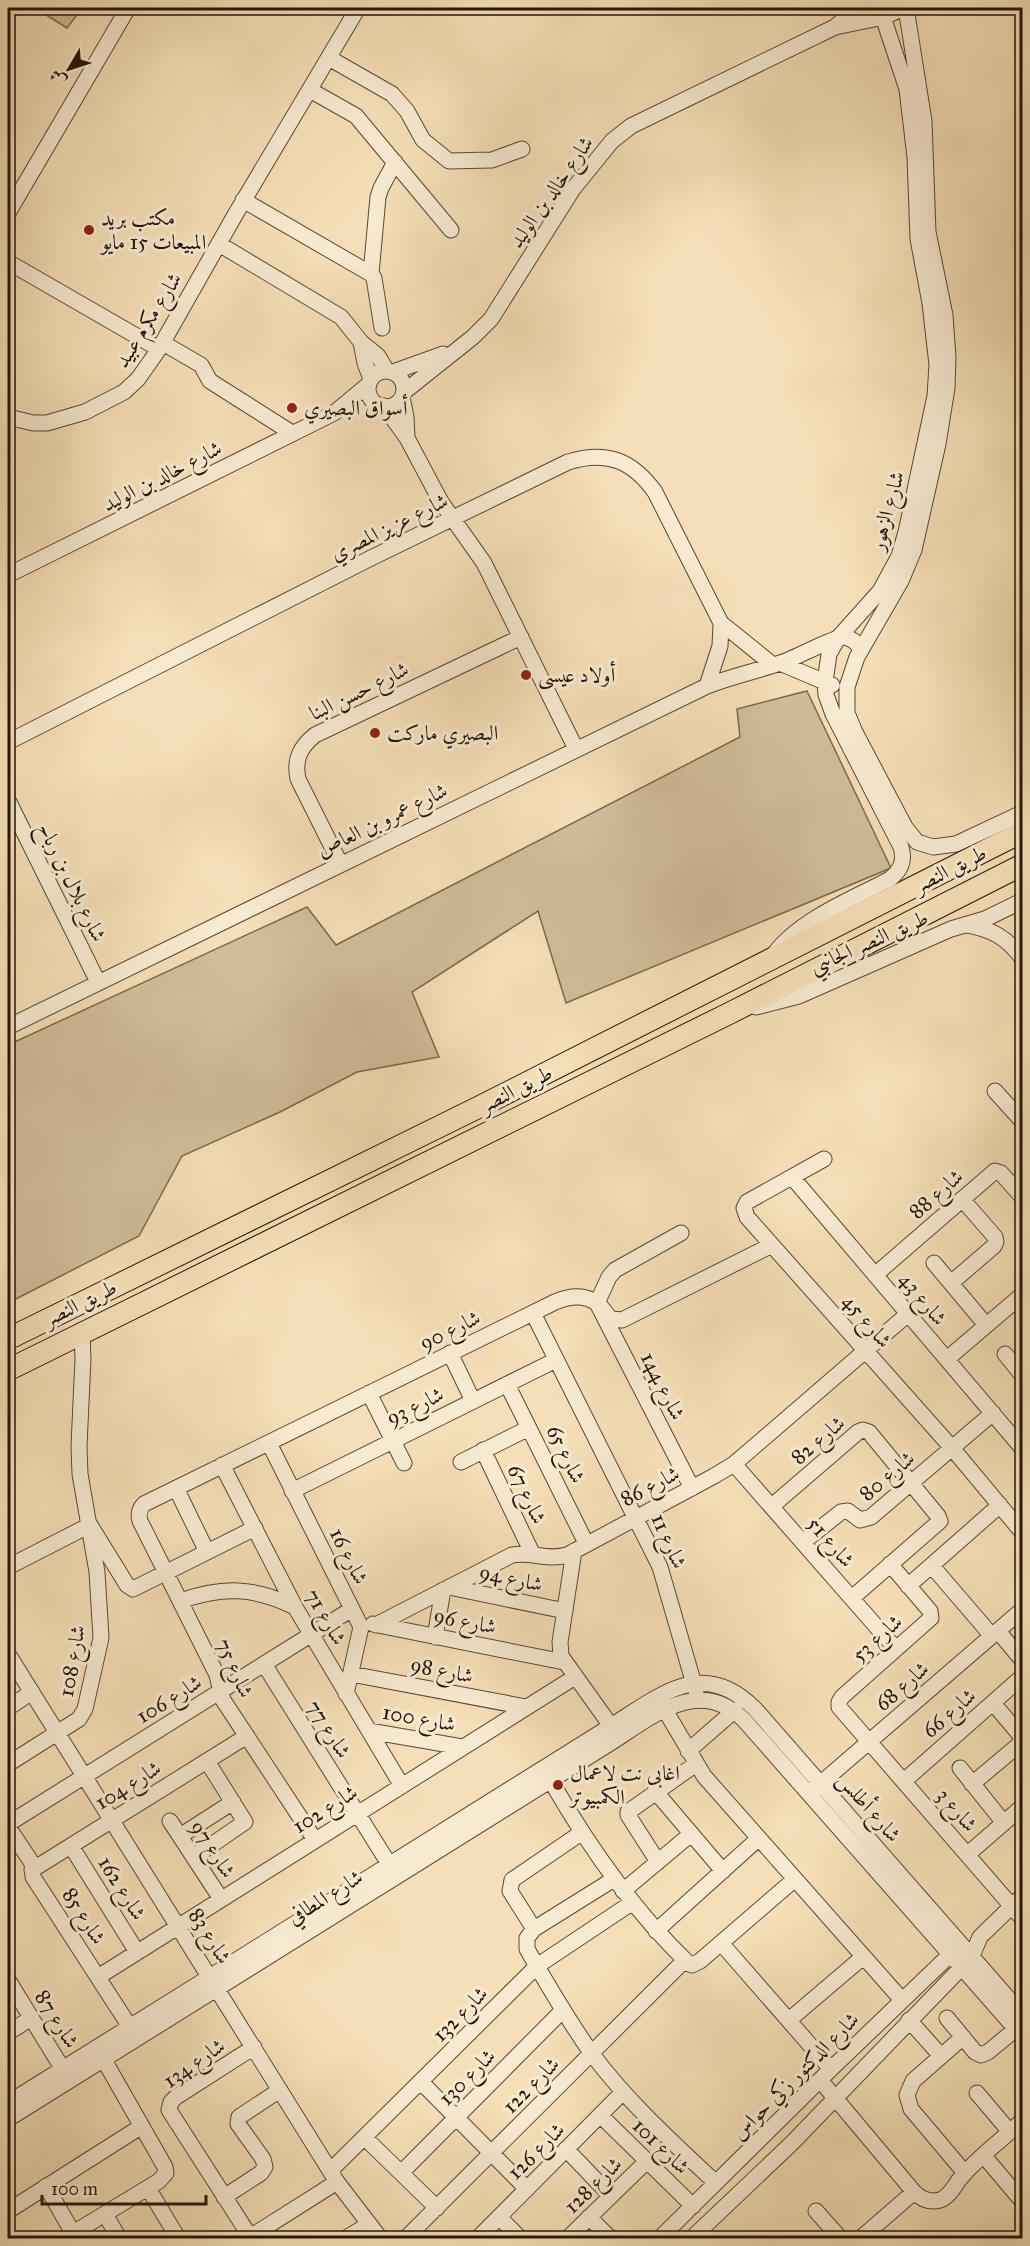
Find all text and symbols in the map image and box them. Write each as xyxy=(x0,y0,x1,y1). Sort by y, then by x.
north arrow xyxy=(39,39,99,99)
text: ش xyxy=(45,66,70,90)
street label: شارع خالد بن الوليد xyxy=(503,131,603,256)
place label: مكتب بريد المبيعات 15 مايو xyxy=(99,205,206,255)
marker: مكتب بريد المبيعات 15 مايو xyxy=(82,223,96,237)
street label: شارع مكرم عبيد xyxy=(109,268,192,375)
place label: أسواق البصيري xyxy=(304,393,408,424)
marker: أسواق البصيري xyxy=(285,401,299,415)
street label: شارع خالد بن الوليد xyxy=(98,435,228,522)
street label: شارع الزهور xyxy=(863,468,915,557)
street label: شارع عزيز المصري xyxy=(326,487,454,571)
street label: شارع حسن البنا xyxy=(305,656,415,731)
place label: أولاد عيسى xyxy=(538,660,615,690)
marker: أولاد عيسى xyxy=(519,668,533,682)
place label: البصيري ماركت xyxy=(387,720,498,749)
marker: البصيري ماركت xyxy=(368,726,382,740)
street label: شارع عمرو بن العاص xyxy=(312,777,454,867)
street label: شارع بلال بن رباح xyxy=(26,818,112,949)
street label: طريق النصر xyxy=(907,840,991,900)
street label: طريق النصر الجانبي xyxy=(806,904,935,985)
street label: طريق النصر xyxy=(473,1060,557,1120)
street label: شارع 88 xyxy=(904,1163,972,1228)
street label: شارع 43 xyxy=(890,1267,953,1334)
street label: طريق النصر xyxy=(37,1274,121,1334)
street label: شارع 45 xyxy=(833,1289,897,1356)
street label: شارع 90 xyxy=(415,1304,487,1360)
street label: شارع 144 xyxy=(630,1348,691,1427)
street label: شارع 93 xyxy=(382,1381,450,1435)
street label: شارع 82 xyxy=(786,1410,854,1474)
street label: شارع 65 xyxy=(536,1421,591,1490)
street label: شارع 80 xyxy=(854,1445,923,1510)
street label: شارع 67 xyxy=(497,1460,552,1530)
street label: شارع 86 xyxy=(616,1460,686,1516)
street label: شارع 11 xyxy=(641,1509,693,1575)
street label: شارع 51 xyxy=(798,1511,860,1576)
street label: شارع 16 xyxy=(319,1523,374,1591)
street label: شارع 94 xyxy=(476,1559,545,1602)
street label: شارع 71 xyxy=(295,1584,352,1652)
street label: شارع 96 xyxy=(431,1602,498,1645)
street label: شارع 53 xyxy=(846,1609,911,1671)
street label: شارع 108 xyxy=(53,1623,96,1700)
street label: شارع 75 xyxy=(206,1634,259,1704)
street label: شارع 98 xyxy=(407,1651,476,1694)
street label: شارع 68 xyxy=(870,1656,938,1720)
street label: شارع 106 xyxy=(132,1669,209,1733)
street label: شارع 66 xyxy=(917,1683,984,1747)
street label: شارع 77 xyxy=(297,1695,357,1765)
street label: شارع 100 xyxy=(380,1699,458,1742)
street label: شارع 104 xyxy=(90,1755,169,1820)
place label: اغابى نت لاعمال الكمبيوتر xyxy=(568,1760,680,1810)
street label: شارع أطلس xyxy=(828,1765,908,1851)
marker: اغابى نت لاعمال الكمبيوتر xyxy=(551,1778,565,1792)
street label: شارع 102 xyxy=(288,1779,365,1843)
street label: شارع 3 xyxy=(927,1783,983,1840)
street label: شارع 97 xyxy=(181,1815,241,1885)
street label: شارع 162 xyxy=(88,1851,152,1927)
street label: شارع المطافي xyxy=(282,1864,370,1935)
street label: شارع 85 xyxy=(52,1883,111,1952)
street label: شارع 83 xyxy=(179,1903,237,1971)
street label: شارع 132 xyxy=(427,1981,497,2051)
street label: شارع 87 xyxy=(25,1985,85,2055)
street label: شارع الدكتور زكي حواس xyxy=(725,2006,868,2149)
street label: شارع 134 xyxy=(158,2032,233,2098)
street label: شارع 130 xyxy=(433,2043,504,2114)
street label: شارع 122 xyxy=(497,2051,568,2122)
street label: شارع 101 xyxy=(623,2112,695,2183)
street label: شارع 126 xyxy=(502,2117,574,2189)
street label: شارع 128 xyxy=(559,2151,631,2223)
scale bar xyxy=(42,2168,206,2206)
text: 100 m xyxy=(51,2178,98,2200)

